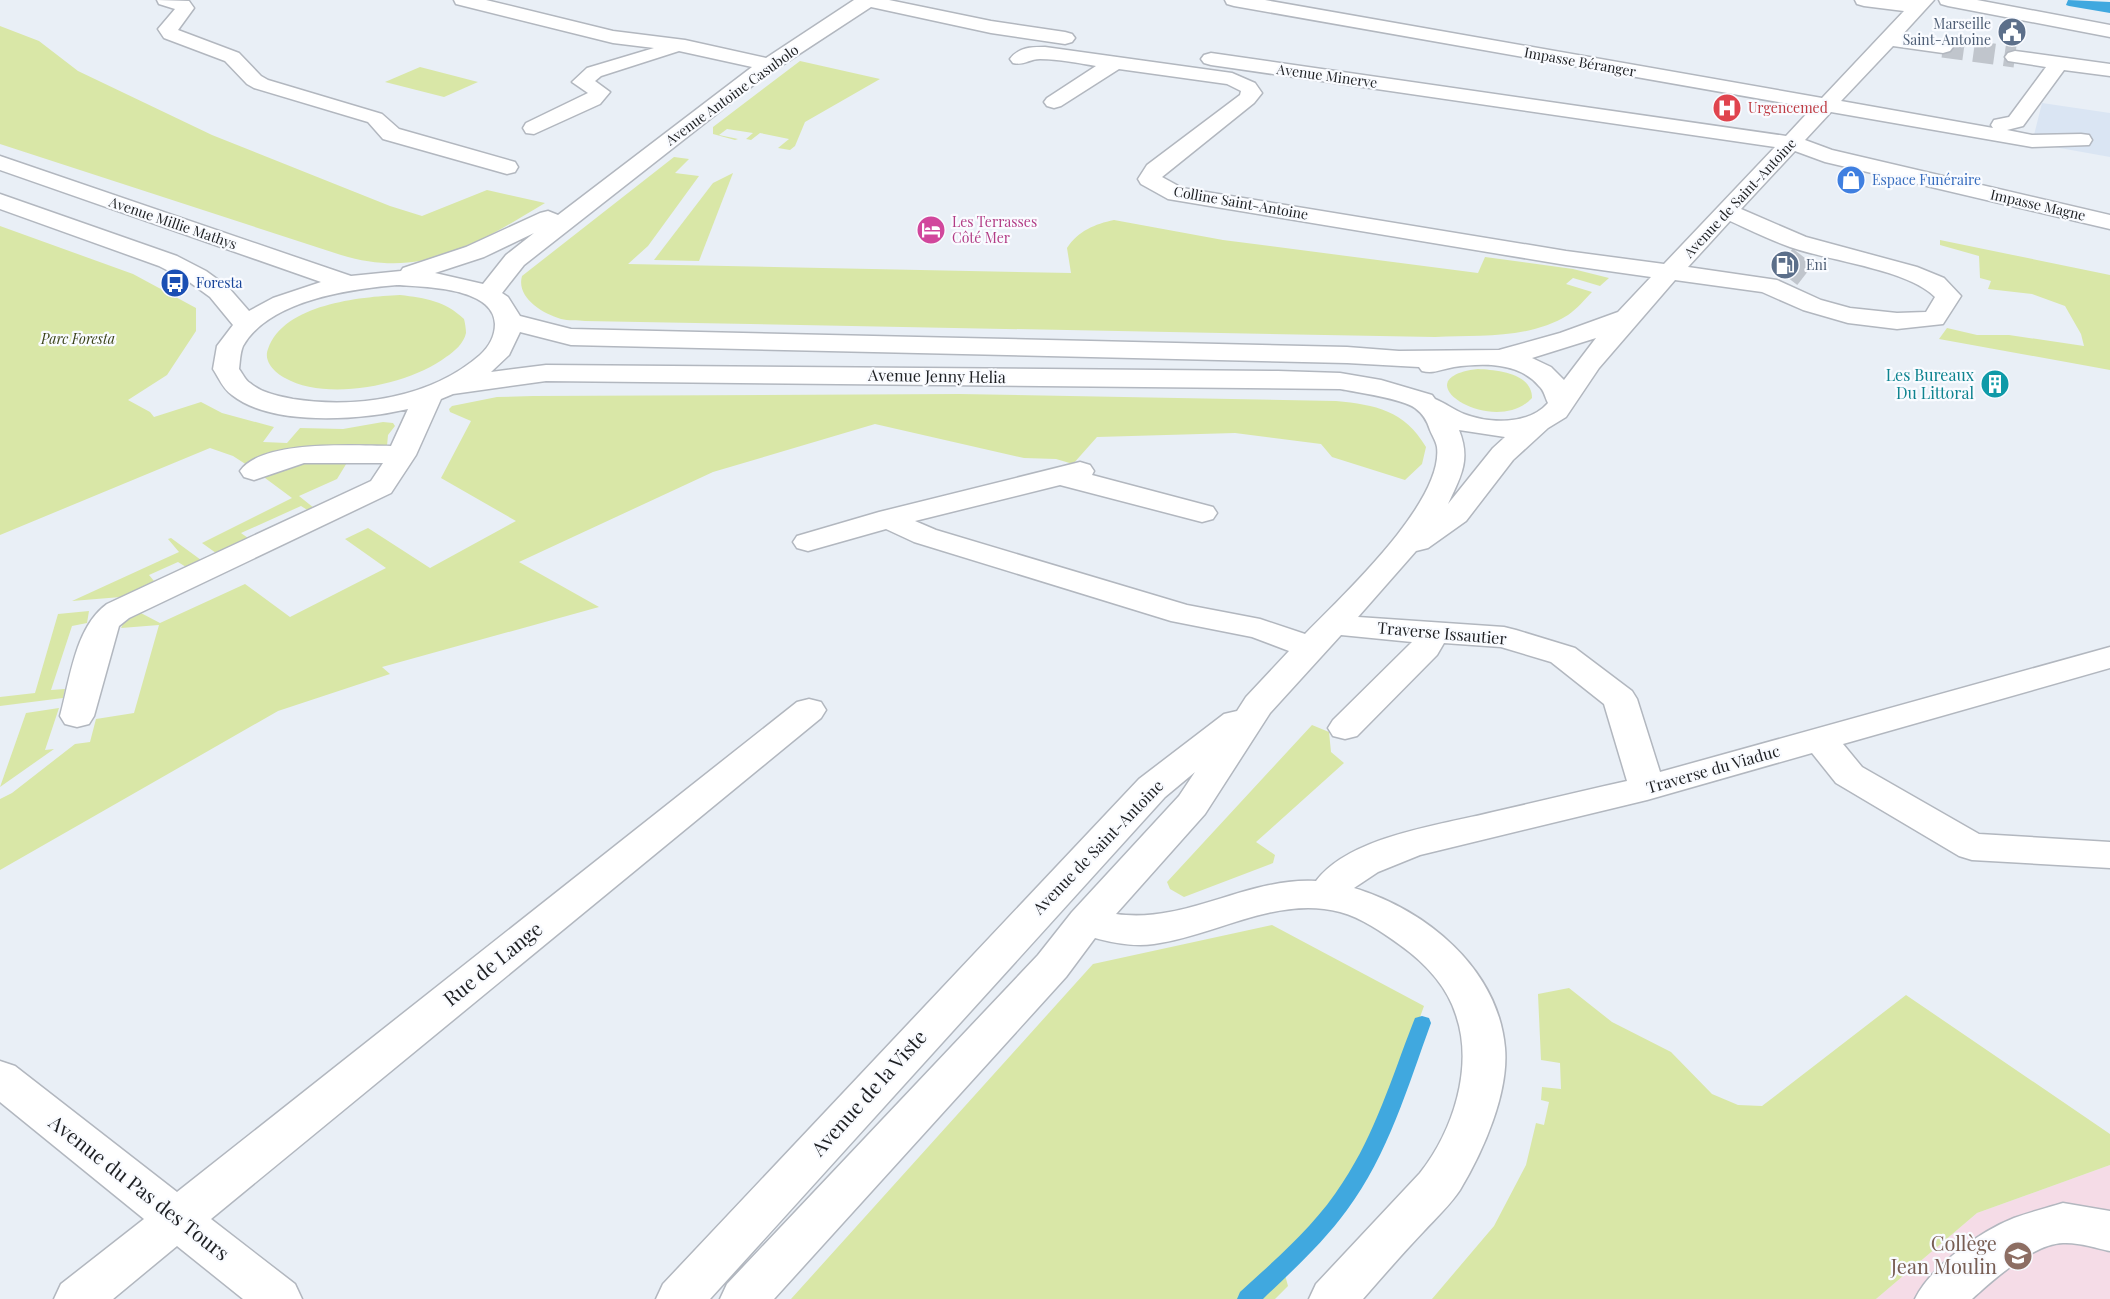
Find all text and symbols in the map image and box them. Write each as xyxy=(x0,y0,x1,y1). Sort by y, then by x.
place label: Marseille Saint-Antoine xyxy=(1903,14,1991,49)
public building icon: Marseille Saint-Antoine xyxy=(1996,16,2028,48)
street label: Avenue Antoine Casubolo xyxy=(661,40,802,150)
street label: Impasse Béranger xyxy=(1523,42,1638,81)
street label: Avenue Minerve xyxy=(1275,59,1379,92)
hospital icon: Urgencemed xyxy=(1711,92,1743,124)
place label: Urgencemed xyxy=(1748,98,1828,117)
street label: Avenue de Saint-Antoine xyxy=(1679,134,1800,262)
shop icon: Espace Funéraire xyxy=(1835,164,1867,196)
place label: Espace Funéraire xyxy=(1872,170,1981,189)
street label: Colline Saint-Antoine xyxy=(1172,181,1310,224)
street label: Impasse Magne xyxy=(1989,184,2088,225)
street label: Avenue Millie Mathys xyxy=(106,191,240,253)
place label: Les Terrasses Côté Mer xyxy=(952,212,1037,247)
hotel icon: Les Terrasses Côté Mer xyxy=(915,214,947,246)
fuel station icon: Eni xyxy=(1769,249,1801,281)
place label: Eni xyxy=(1806,255,1827,274)
bus stop icon: Foresta xyxy=(159,267,191,299)
place label: Foresta xyxy=(196,273,243,292)
park label: Parc Foresta xyxy=(40,329,115,348)
street label: Avenue Jenny Helia xyxy=(867,364,1006,387)
place label: Les Bureaux Du Littoral xyxy=(1886,364,1975,403)
building icon: Les Bureaux Du Littoral xyxy=(1979,368,2011,400)
street label: Traverse Issautier xyxy=(1377,616,1507,649)
street label: Traverse du Viaduc xyxy=(1644,739,1782,798)
street label: Avenue de Saint-Antoine xyxy=(1027,775,1167,919)
street label: Rue de Lange xyxy=(437,914,547,1011)
street label: Avenue de la Viste xyxy=(803,1023,932,1162)
street label: Avenue du Pas des Tours xyxy=(43,1107,236,1266)
place label: Collège Jean Moulin xyxy=(1890,1229,1997,1279)
school or university icon: Collège Jean Moulin xyxy=(2002,1240,2034,1272)

